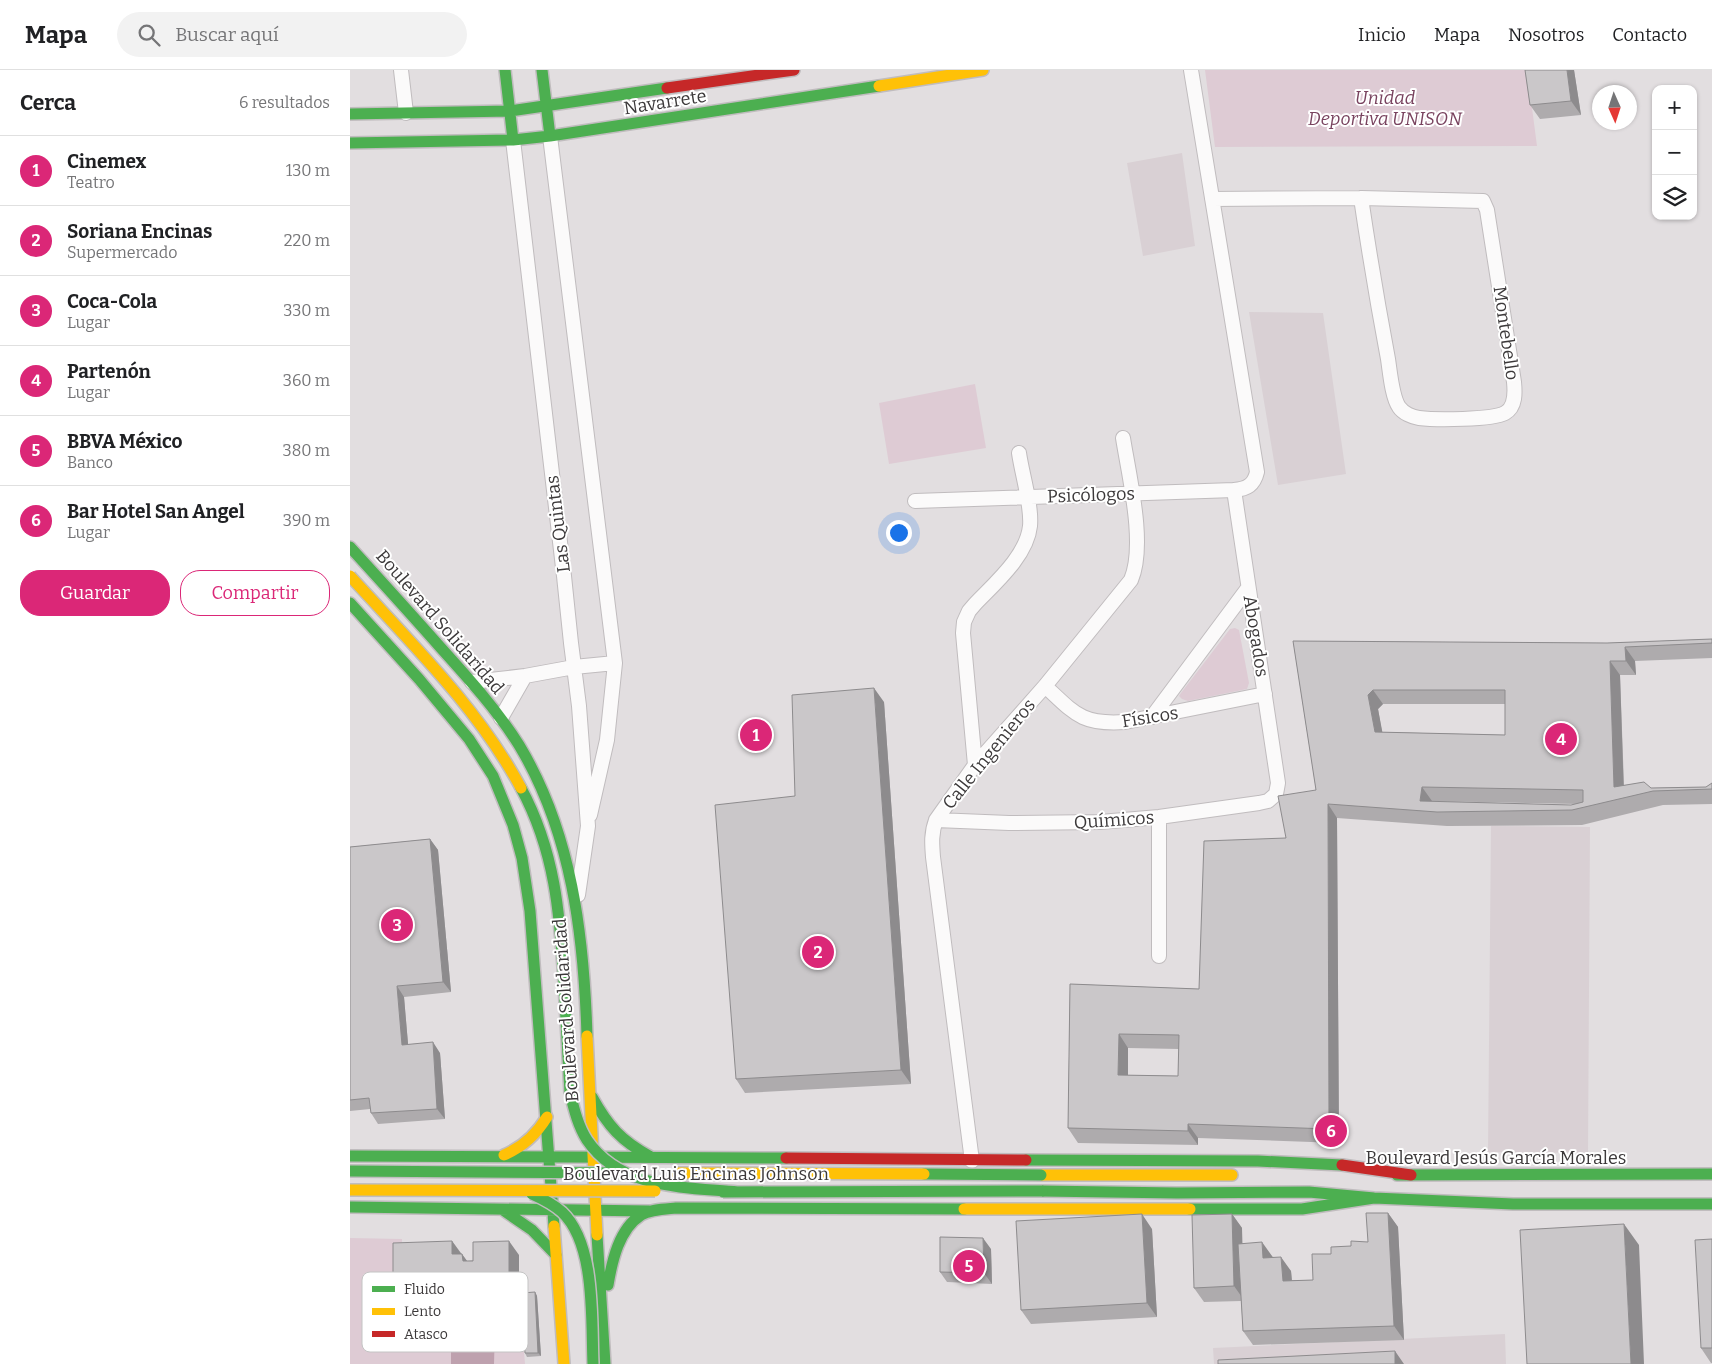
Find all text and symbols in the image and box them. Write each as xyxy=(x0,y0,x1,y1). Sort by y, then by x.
search box xyxy=(117,12,467,57)
text: Mapa xyxy=(25,21,87,49)
icon: search xyxy=(135,21,163,49)
text: Buscar aquí xyxy=(175,23,279,46)
text: Inicio xyxy=(1358,24,1406,46)
text: Mapa xyxy=(1434,24,1480,46)
text: Nosotros xyxy=(1508,24,1584,46)
text: Contacto xyxy=(1612,24,1687,46)
street label: Navarrete xyxy=(622,85,708,119)
north arrow xyxy=(1592,85,1637,130)
map controls xyxy=(1652,85,1697,220)
button: + xyxy=(1652,85,1697,130)
park label: Unidad Deportiva UNISON xyxy=(1308,87,1463,130)
text: Cerca xyxy=(20,90,76,116)
text: 6 resultados xyxy=(239,93,330,112)
button: − xyxy=(1652,130,1697,175)
text: Cinemex xyxy=(67,150,146,173)
text: 1 xyxy=(33,161,39,180)
text: 130 m xyxy=(286,161,330,180)
text: Teatro xyxy=(67,173,115,192)
button: layers xyxy=(1652,175,1697,220)
text: Soriana Encinas xyxy=(67,220,212,243)
text: 2 xyxy=(31,231,41,250)
text: 220 m xyxy=(284,231,330,250)
text: Supermercado xyxy=(67,243,177,262)
street label: Montebello xyxy=(1489,285,1523,381)
text: Coca-Cola xyxy=(67,290,157,313)
text: 3 xyxy=(31,301,41,320)
text: 330 m xyxy=(283,301,330,320)
text: Lugar xyxy=(67,313,110,332)
text: Partenón xyxy=(67,360,151,383)
text: 4 xyxy=(31,371,41,390)
text: 360 m xyxy=(283,371,330,390)
text: Lugar xyxy=(67,383,110,402)
text: BBVA México xyxy=(67,430,182,453)
text: 5 xyxy=(32,441,40,460)
text: 380 m xyxy=(283,441,330,460)
text: Banco xyxy=(67,453,113,472)
street label: Las Quintas xyxy=(541,474,575,574)
street label: Psicólogos xyxy=(1047,482,1135,508)
text: Bar Hotel San Angel xyxy=(67,500,245,523)
text: 6 xyxy=(31,511,41,530)
text: 390 m xyxy=(283,511,330,530)
your location xyxy=(886,520,912,546)
text: Lugar xyxy=(67,523,110,542)
street label: Boulevard Solidaridad xyxy=(371,545,509,699)
button: Guardar xyxy=(20,570,170,616)
button: Compartir xyxy=(180,570,330,616)
street label: Abogados xyxy=(1239,593,1273,679)
street label: Calle Ingenieros xyxy=(938,694,1040,814)
street label: Físicos xyxy=(1120,702,1180,732)
pin: 1 xyxy=(740,716,772,754)
pin: 4 xyxy=(1545,720,1577,758)
street label: Químicos xyxy=(1073,806,1155,834)
pin: 3 xyxy=(381,906,413,944)
street label: Boulevard Solidaridad xyxy=(549,917,583,1103)
pin: 2 xyxy=(802,933,834,971)
pin: 6 xyxy=(1315,1112,1347,1150)
street label: Boulevard Jesús García Morales xyxy=(1366,1147,1626,1169)
street label: Boulevard Luis Encinas Johnson xyxy=(563,1163,830,1185)
pin: 5 xyxy=(953,1247,985,1285)
legend xyxy=(362,1272,528,1352)
text: Fluido xyxy=(404,1281,445,1298)
text: Lento xyxy=(404,1303,441,1320)
text: Atasco xyxy=(404,1326,448,1343)

